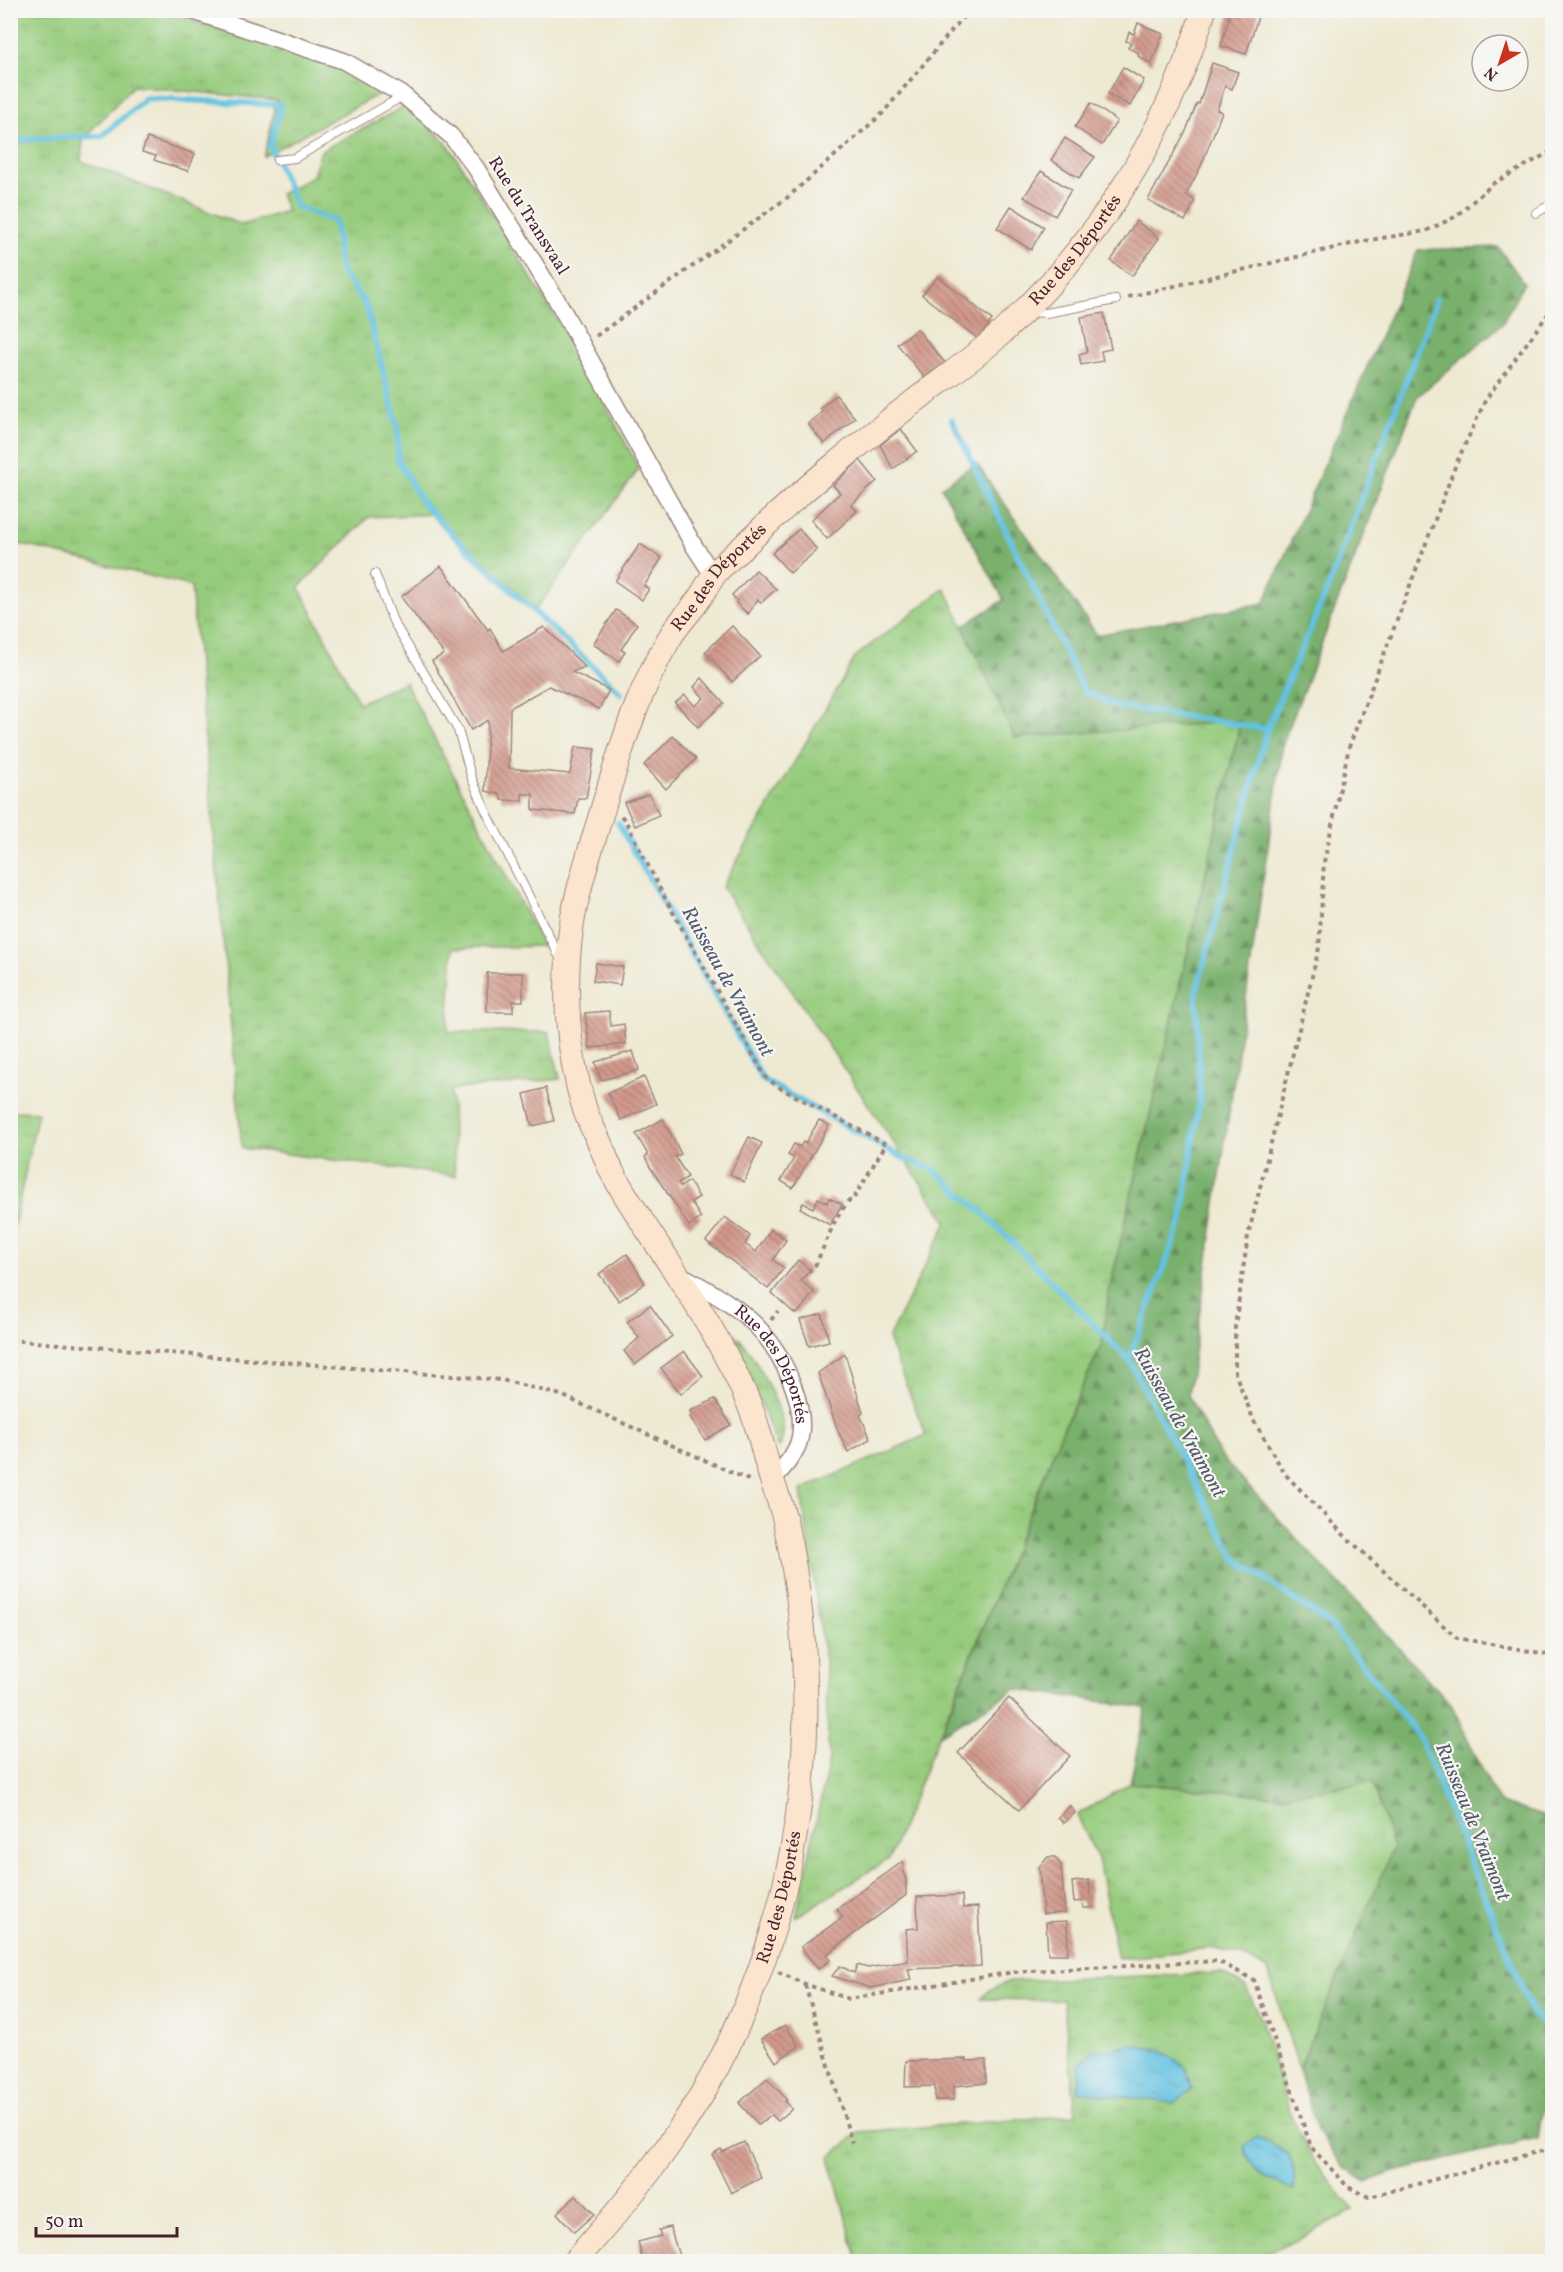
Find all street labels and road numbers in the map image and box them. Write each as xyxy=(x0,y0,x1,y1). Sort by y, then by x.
street label: Rue du Transvaal xyxy=(482,152,574,280)
street label: Rue des Déportés xyxy=(1023,190,1128,311)
street label: Rue des Déportés xyxy=(665,518,773,637)
street label: Rue des Déportés xyxy=(728,1299,813,1425)
street label: Rue des Déportés xyxy=(750,1829,808,1967)

